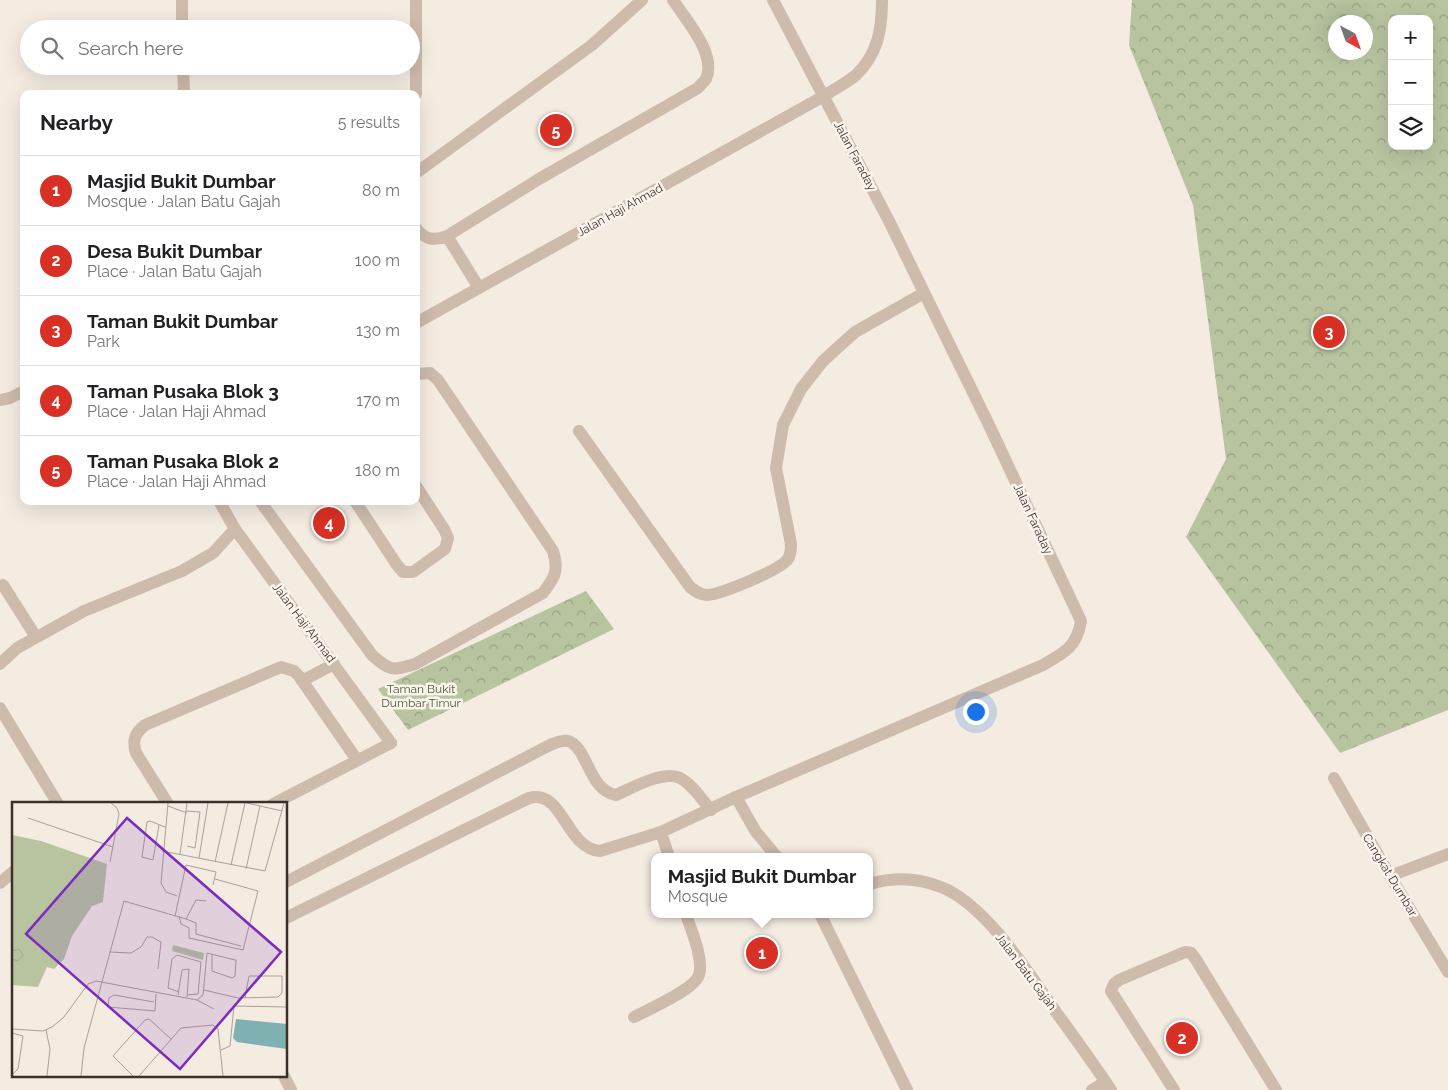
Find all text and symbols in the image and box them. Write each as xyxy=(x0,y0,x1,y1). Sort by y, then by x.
north arrow xyxy=(1328,15,1373,60)
map controls xyxy=(1388,15,1433,150)
button: + xyxy=(1388,15,1433,60)
search box xyxy=(20,20,420,75)
icon: search xyxy=(38,34,66,62)
text: Search here xyxy=(78,37,184,59)
button: − xyxy=(1388,60,1433,105)
button: layers xyxy=(1388,105,1433,150)
text: Nearby xyxy=(40,110,113,135)
pin: 5 xyxy=(540,111,572,149)
text: 5 results xyxy=(338,113,400,132)
street label: Jalan Faraday xyxy=(831,119,879,193)
text: Masjid Bukit Dumbar xyxy=(87,170,276,192)
text: 1 xyxy=(52,181,60,200)
text: 80 m xyxy=(362,181,400,200)
street label: Jalan Haji Ahmad xyxy=(575,181,665,239)
text: Mosque · Jalan Batu Gajah xyxy=(87,192,281,211)
text: Desa Bukit Dumbar xyxy=(87,240,262,262)
text: 2 xyxy=(51,251,61,270)
text: 100 m xyxy=(355,251,400,270)
text: Place · Jalan Batu Gajah xyxy=(87,262,262,281)
text: Taman Bukit Dumbar xyxy=(87,310,278,332)
pin: 3 xyxy=(1313,313,1345,351)
text: 3 xyxy=(52,321,60,340)
text: 130 m xyxy=(356,321,400,340)
text: Park xyxy=(87,332,120,351)
text: Taman Pusaka Blok 3 xyxy=(87,380,279,402)
text: 4 xyxy=(51,391,61,410)
text: 170 m xyxy=(356,391,400,410)
text: Place · Jalan Haji Ahmad xyxy=(87,402,266,421)
text: Taman Pusaka Blok 2 xyxy=(87,450,279,472)
text: 5 xyxy=(52,461,60,480)
text: 180 m xyxy=(355,461,400,480)
text: Place · Jalan Haji Ahmad xyxy=(87,472,266,491)
street label: Jalan Faraday xyxy=(1011,482,1056,557)
pin: 4 xyxy=(313,504,345,542)
street label: Jalan Haji Ahmad xyxy=(270,581,338,665)
park label: Taman Bukit Dumbar Timur xyxy=(381,682,462,710)
your location xyxy=(963,699,989,725)
inset map xyxy=(12,802,288,1078)
street label: Cangkat Dumbar xyxy=(1360,831,1421,920)
popup xyxy=(651,853,873,918)
text: Masjid Bukit Dumbar xyxy=(668,865,856,887)
text: Mosque xyxy=(668,887,728,906)
street label: Jalan Batu Gajah xyxy=(993,931,1059,1013)
pin: 1 xyxy=(746,934,778,972)
pin: 2 xyxy=(1166,1019,1198,1057)

